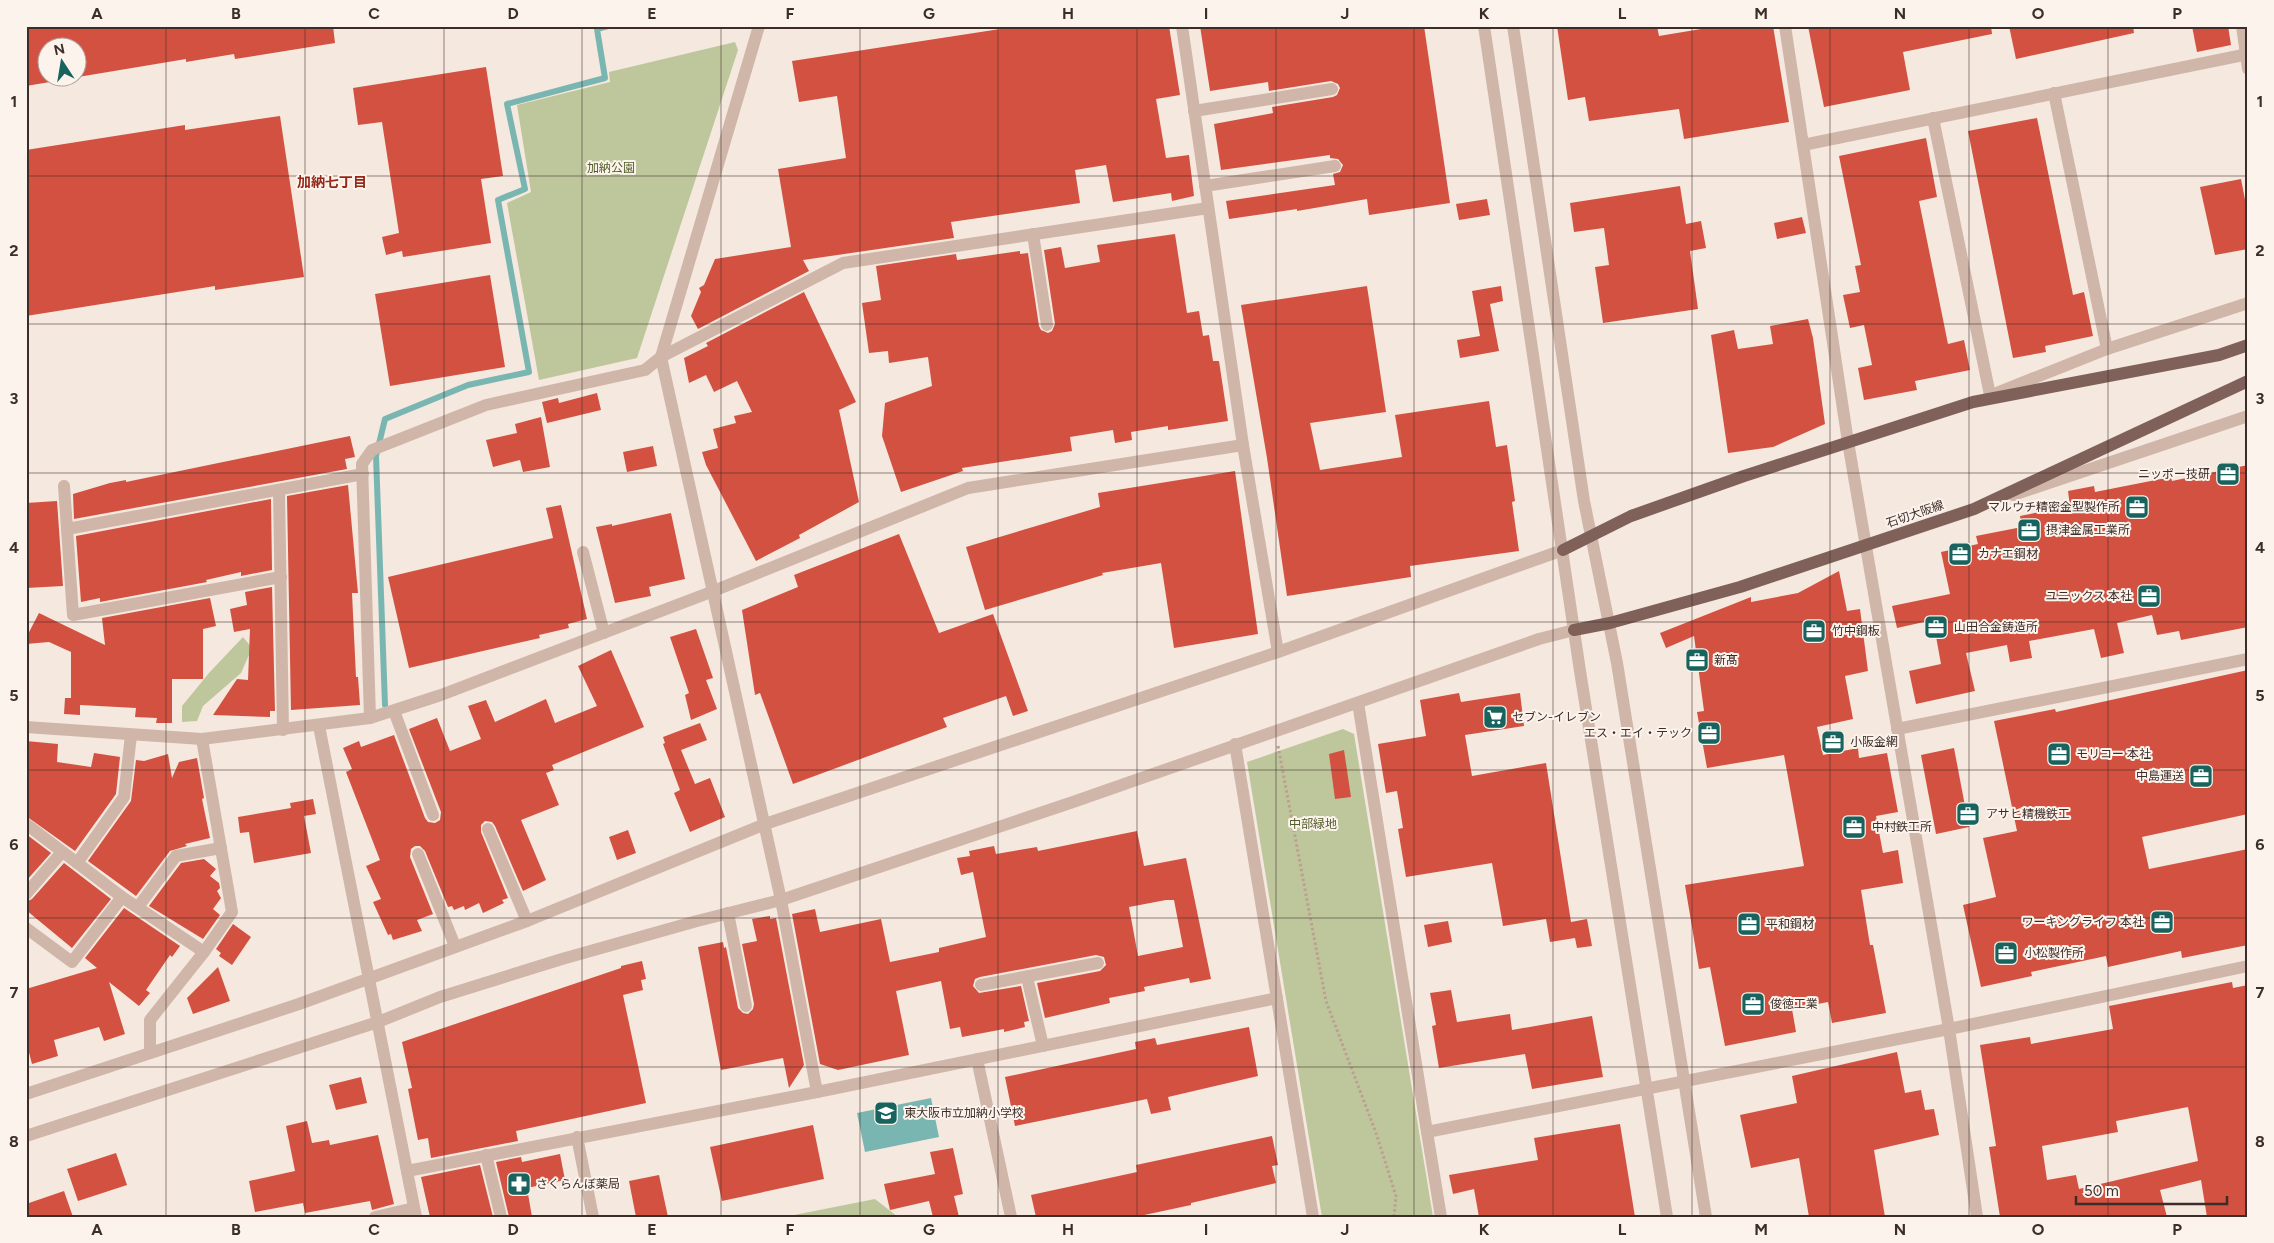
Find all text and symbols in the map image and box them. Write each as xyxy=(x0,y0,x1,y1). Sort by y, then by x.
text: A xyxy=(91,4,103,23)
text: B xyxy=(231,4,241,23)
text: C xyxy=(368,4,380,23)
text: D xyxy=(507,4,519,23)
text: E xyxy=(647,4,657,23)
text: F xyxy=(786,4,795,23)
text: G xyxy=(923,4,935,23)
text: H xyxy=(1062,4,1074,23)
text: I xyxy=(1204,4,1208,23)
text: J xyxy=(1341,4,1349,23)
text: K xyxy=(1479,4,1490,23)
text: L xyxy=(1618,4,1627,23)
text: M xyxy=(1754,4,1768,23)
text: N xyxy=(1894,4,1906,23)
text: O xyxy=(2032,4,2045,23)
text: P xyxy=(2172,4,2182,23)
north arrow xyxy=(38,38,88,88)
text: N xyxy=(52,40,66,59)
text: 1 xyxy=(11,92,17,111)
text: 1 xyxy=(2257,92,2263,111)
park label: 加納公園 xyxy=(587,161,635,175)
district label: 加納七丁目 xyxy=(297,174,367,191)
text: 2 xyxy=(9,241,19,260)
text: 2 xyxy=(2255,241,2265,260)
text: 3 xyxy=(10,389,19,408)
text: 3 xyxy=(2256,389,2265,408)
office icon: ニッポー技研 xyxy=(2215,461,2241,487)
place label: ニッポー技研 xyxy=(2138,467,2210,481)
office icon: マルウチ精密金型製作所 xyxy=(2124,494,2150,520)
street label: 石切大阪線 xyxy=(1884,498,1946,530)
place label: マルウチ精密金型製作所 xyxy=(1988,500,2120,514)
office icon: 摂津金属工業所 xyxy=(2016,517,2042,543)
place label: 摂津金属工業所 xyxy=(2046,523,2130,537)
text: 4 xyxy=(9,538,19,557)
text: 4 xyxy=(2255,538,2265,557)
office icon: カナエ鋼材 xyxy=(1947,541,1973,567)
place label: カナエ鋼材 xyxy=(1978,547,2038,561)
office icon: ユニックス 本社 xyxy=(2136,583,2162,609)
place label: ユニックス 本社 xyxy=(2045,589,2132,603)
office icon: 山田合金鋳造所 xyxy=(1923,614,1949,640)
office icon: 竹中鋼板 xyxy=(1801,618,1827,644)
place label: 山田合金鋳造所 xyxy=(1954,620,2038,634)
place label: 竹中鋼板 xyxy=(1832,624,1880,638)
office icon: 新髙 xyxy=(1684,647,1710,673)
place label: 新髙 xyxy=(1714,653,1738,667)
text: 5 xyxy=(9,686,19,705)
text: 5 xyxy=(2255,686,2265,705)
supermarket icon: セブン-イレブン xyxy=(1482,704,1508,730)
place label: セブン-イレブン xyxy=(1512,710,1601,724)
office icon: エス・エイ・テック xyxy=(1696,720,1722,746)
place label: エス・エイ・テック xyxy=(1584,726,1692,740)
office icon: 小阪金網 xyxy=(1820,729,1846,755)
place label: 小阪金網 xyxy=(1850,735,1898,749)
office icon: モリコー 本社 xyxy=(2046,741,2072,767)
place label: モリコー 本社 xyxy=(2076,747,2151,761)
office icon: 中島運送 xyxy=(2188,763,2214,789)
place label: 中島運送 xyxy=(2136,769,2184,783)
office icon: アサヒ精機鉄工 xyxy=(1955,801,1981,827)
place label: アサヒ精機鉄工 xyxy=(1986,807,2070,821)
office icon: 中村鉄工所 xyxy=(1841,814,1867,840)
park label: 中部緑地 xyxy=(1289,817,1337,831)
place label: 中村鉄工所 xyxy=(1872,820,1932,834)
text: 6 xyxy=(9,835,19,854)
text: 6 xyxy=(2255,835,2265,854)
office icon: ワーキングライフ 本社 xyxy=(2149,909,2175,935)
office icon: 平和鋼材 xyxy=(1736,911,1762,937)
place label: ワーキングライフ 本社 xyxy=(2021,915,2144,929)
place label: 平和鋼材 xyxy=(1766,917,1814,931)
office icon: 小松製作所 xyxy=(1993,940,2019,966)
place label: 小松製作所 xyxy=(2024,946,2084,960)
text: 7 xyxy=(10,983,19,1002)
text: 7 xyxy=(2256,983,2265,1002)
office icon: 俊徳工業 xyxy=(1740,991,1766,1017)
place label: 俊徳工業 xyxy=(1770,997,1818,1011)
school or university icon: 東大阪市立加納小学校 xyxy=(873,1100,899,1126)
place label: 東大阪市立加納小学校 xyxy=(904,1106,1024,1120)
text: 8 xyxy=(9,1132,19,1151)
text: 8 xyxy=(2255,1132,2265,1151)
pharmacy icon: さくらんぼ薬局 xyxy=(506,1171,532,1197)
scale bar xyxy=(2076,1173,2228,1205)
place label: さくらんぼ薬局 xyxy=(536,1177,620,1191)
text: 50 m xyxy=(2084,1182,2119,1200)
text: A xyxy=(91,1220,103,1239)
text: B xyxy=(231,1220,241,1239)
text: C xyxy=(368,1220,380,1239)
text: D xyxy=(507,1220,519,1239)
text: E xyxy=(647,1220,657,1239)
text: F xyxy=(786,1220,795,1239)
text: G xyxy=(923,1220,935,1239)
text: H xyxy=(1062,1220,1074,1239)
text: I xyxy=(1204,1220,1208,1239)
text: J xyxy=(1341,1220,1349,1239)
text: K xyxy=(1479,1220,1490,1239)
text: L xyxy=(1618,1220,1627,1239)
text: M xyxy=(1754,1220,1768,1239)
text: N xyxy=(1894,1220,1906,1239)
text: O xyxy=(2032,1220,2045,1239)
text: P xyxy=(2172,1220,2182,1239)

